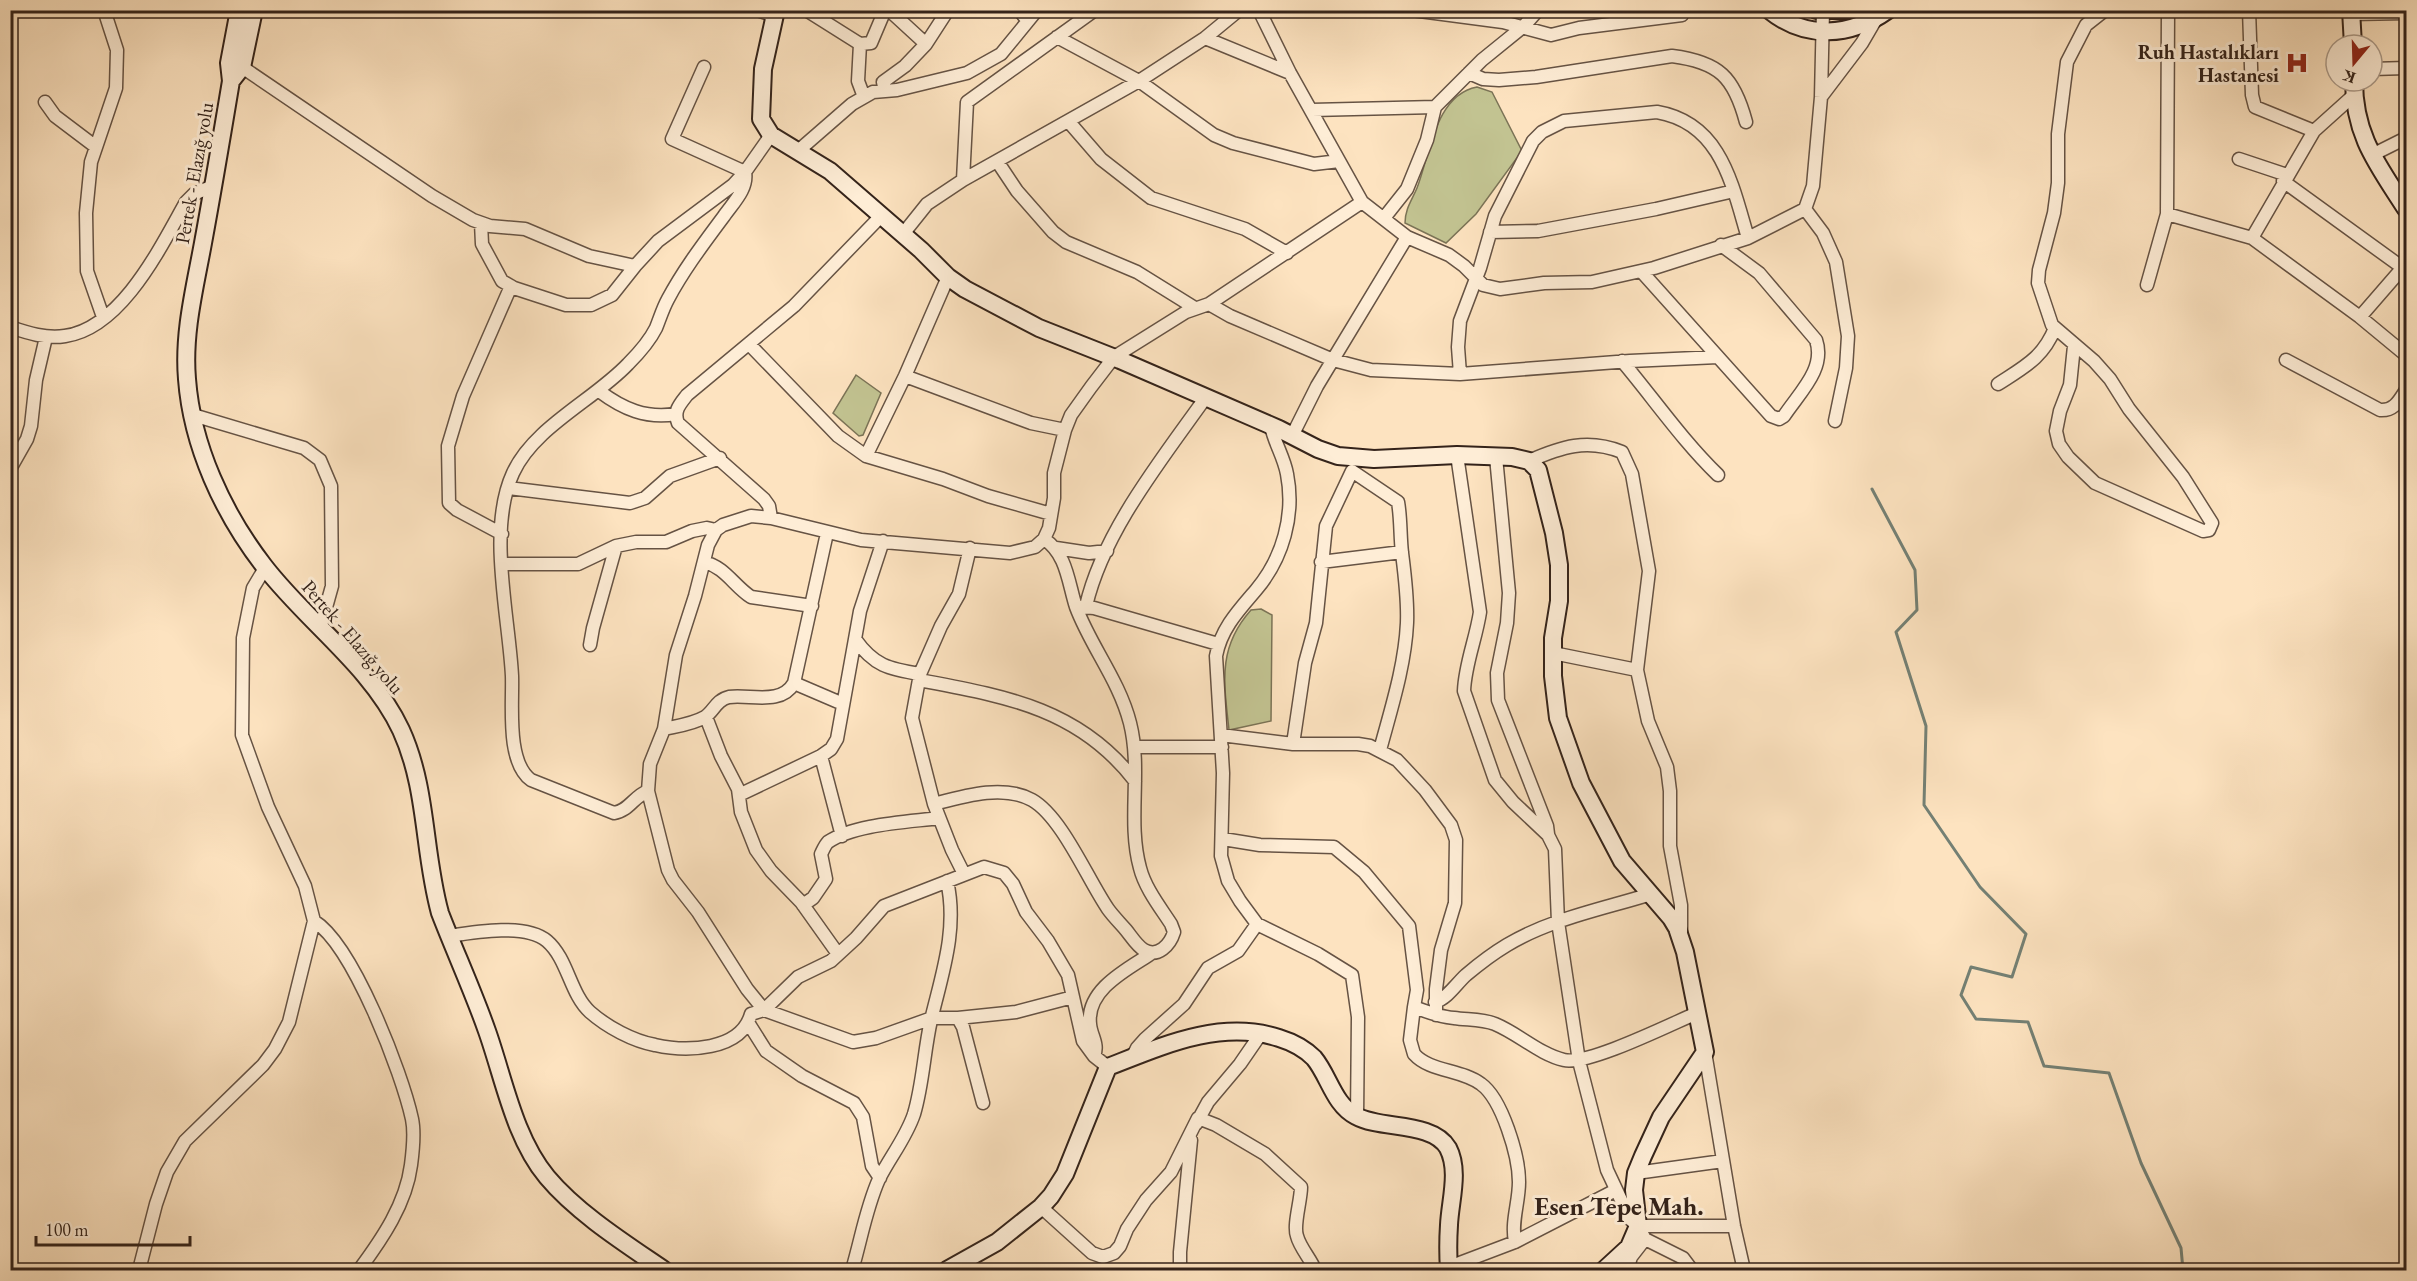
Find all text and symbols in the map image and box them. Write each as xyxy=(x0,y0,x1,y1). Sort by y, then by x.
north arrow xyxy=(2324,33,2384,93)
place label: Ruh Hastalıkları Hastanesi xyxy=(2138,39,2279,88)
hospital icon: Ruh Hastalıkları Hastanesi xyxy=(2284,50,2310,76)
text: K xyxy=(2339,65,2358,89)
street label: Pertek - Elazığ yolu xyxy=(169,100,219,246)
street label: Pertek - Elazığ yolu xyxy=(296,574,410,700)
district label: Esen Tepe Mah. xyxy=(1534,1189,1704,1223)
scale bar xyxy=(36,1209,190,1247)
text: 100 m xyxy=(45,1218,89,1241)

